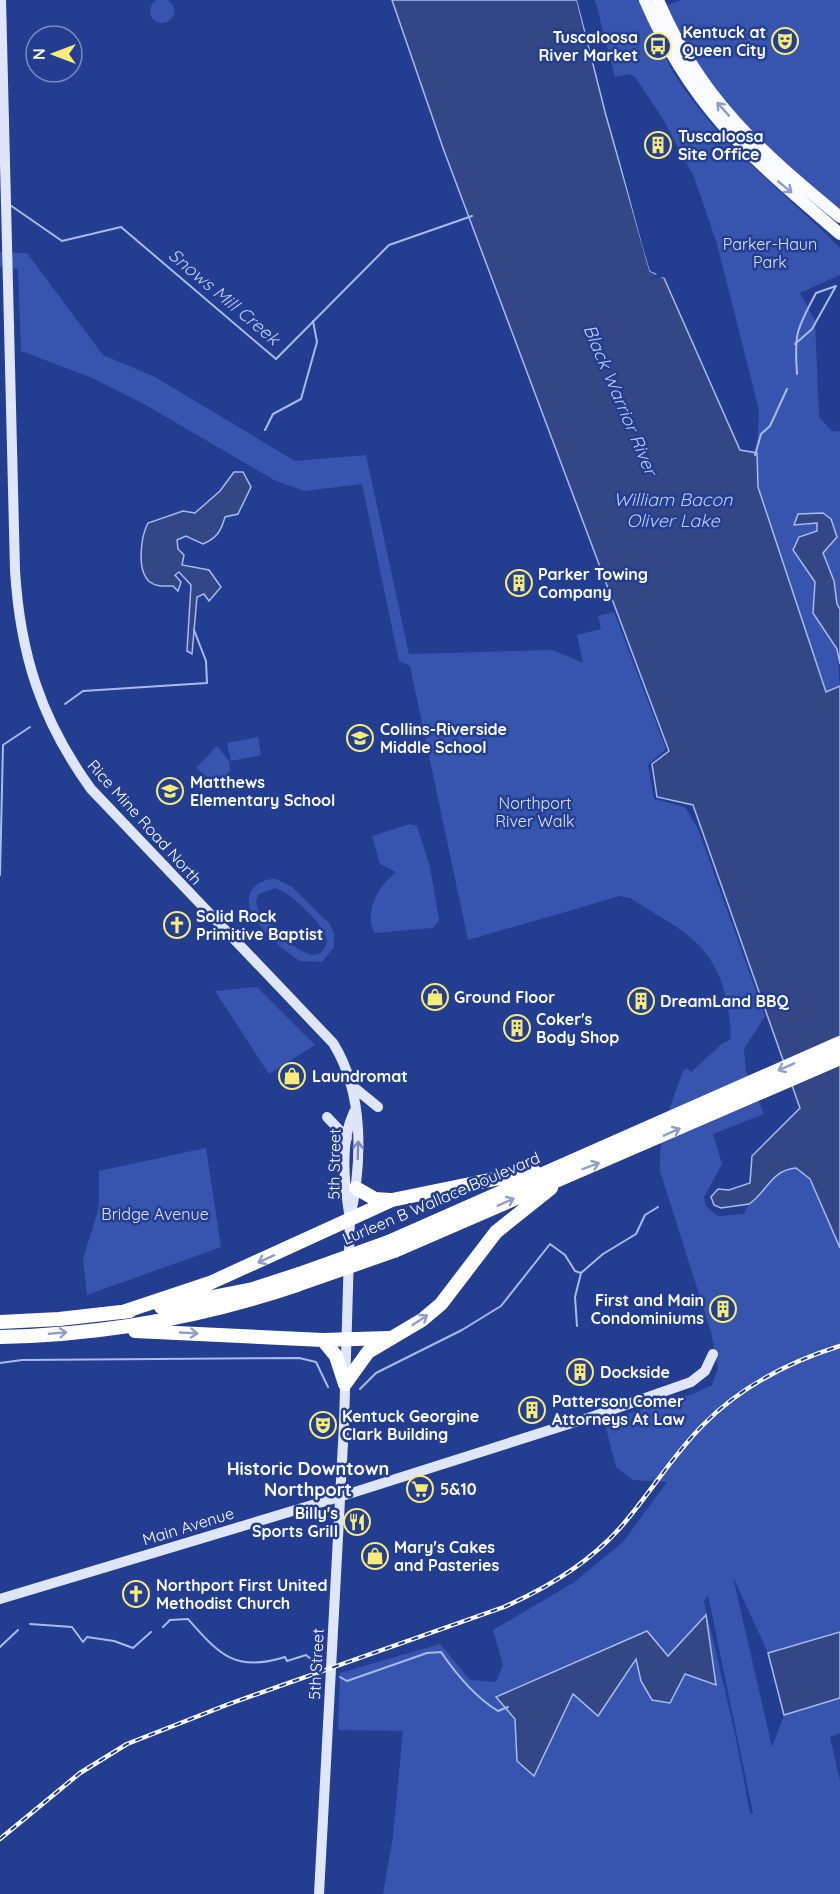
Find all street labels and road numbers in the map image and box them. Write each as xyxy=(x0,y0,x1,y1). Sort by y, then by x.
street label: Rice Mine Road North xyxy=(84,755,206,889)
street label: 5th Street xyxy=(323,1128,345,1200)
street label: Lurleen B Wallace Boulevard xyxy=(339,1147,543,1249)
street label: Main Avenue xyxy=(140,1503,236,1549)
street label: 5th Street xyxy=(304,1628,328,1700)

